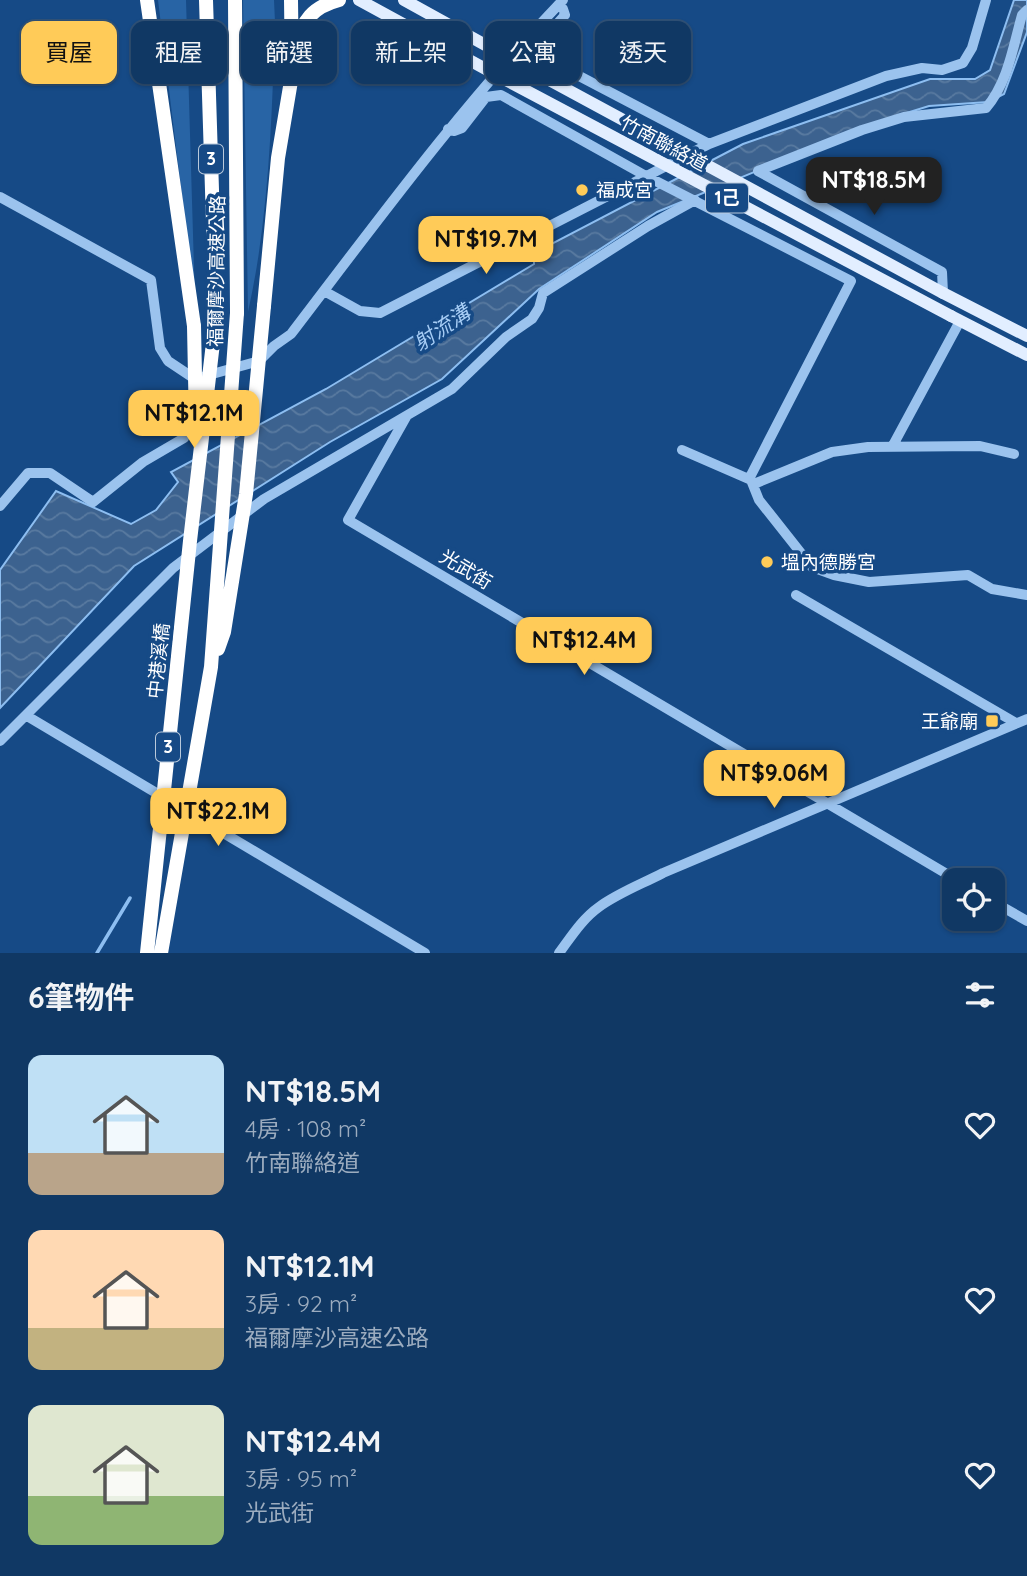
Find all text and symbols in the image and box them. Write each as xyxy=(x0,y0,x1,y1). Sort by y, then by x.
chip: 買屋 xyxy=(21,21,117,84)
chip: 租屋 xyxy=(131,21,227,84)
chip: 篩選 xyxy=(241,21,337,84)
chip: 新上架 xyxy=(351,21,471,84)
chip: 公寓 xyxy=(485,21,581,84)
chip: 透天 xyxy=(595,21,691,84)
street label: 竹南聯絡道 xyxy=(616,110,712,176)
road number: 3 xyxy=(199,144,223,174)
pin: NT$18.5M xyxy=(802,158,946,217)
text: NT$18.5M xyxy=(822,165,926,194)
place label: 福成宮 xyxy=(596,178,653,202)
marker: 福成宮 xyxy=(574,182,590,198)
road number: 1己 xyxy=(706,183,748,212)
street label: 福爾摩沙高速公路 xyxy=(203,195,229,347)
pin: NT$19.7M xyxy=(414,216,558,276)
text: NT$19.7M xyxy=(434,224,538,253)
water label: 射流溝 xyxy=(408,297,477,356)
pin: NT$12.1M xyxy=(122,391,266,450)
text: NT$12.1M xyxy=(144,398,244,427)
street label: 光武街 xyxy=(435,544,497,594)
place label: 塭內德勝宮 xyxy=(781,550,876,574)
marker: 塭內德勝宮 xyxy=(759,554,775,570)
pin: NT$12.4M xyxy=(512,618,656,677)
street label: 中港溪橋 xyxy=(142,622,174,700)
text: NT$12.4M xyxy=(532,625,636,654)
place label: 王爺廟 xyxy=(921,709,978,733)
marker: 王爺廟 xyxy=(984,713,1000,729)
road number: 3 xyxy=(156,732,180,762)
pin: NT$9.06M xyxy=(702,750,846,810)
text: NT$9.06M xyxy=(720,758,828,787)
pin: NT$22.1M xyxy=(146,788,290,848)
text: NT$22.1M xyxy=(166,796,270,825)
map controls xyxy=(942,868,1005,931)
button: locate xyxy=(942,868,1005,931)
icon: filters xyxy=(961,976,999,1014)
text: 6筆物件 xyxy=(28,978,135,1016)
text: NT$18.5M xyxy=(245,1072,381,1110)
icon: home xyxy=(84,1083,168,1167)
icon: heart xyxy=(961,1106,999,1144)
text: 4房 · 108 m² xyxy=(245,1114,366,1143)
text: 竹南聯絡道 xyxy=(245,1148,360,1177)
text: NT$12.1M xyxy=(245,1247,375,1285)
icon: home xyxy=(84,1258,168,1342)
icon: heart xyxy=(961,1281,999,1319)
text: 3房 · 92 m² xyxy=(245,1289,357,1318)
text: 福爾摩沙高速公路 xyxy=(245,1323,429,1352)
text: NT$12.4M xyxy=(245,1422,381,1460)
icon: home xyxy=(84,1433,168,1517)
icon: heart xyxy=(961,1456,999,1494)
text: 3房 · 95 m² xyxy=(245,1464,357,1493)
text: 光武街 xyxy=(245,1498,314,1527)

